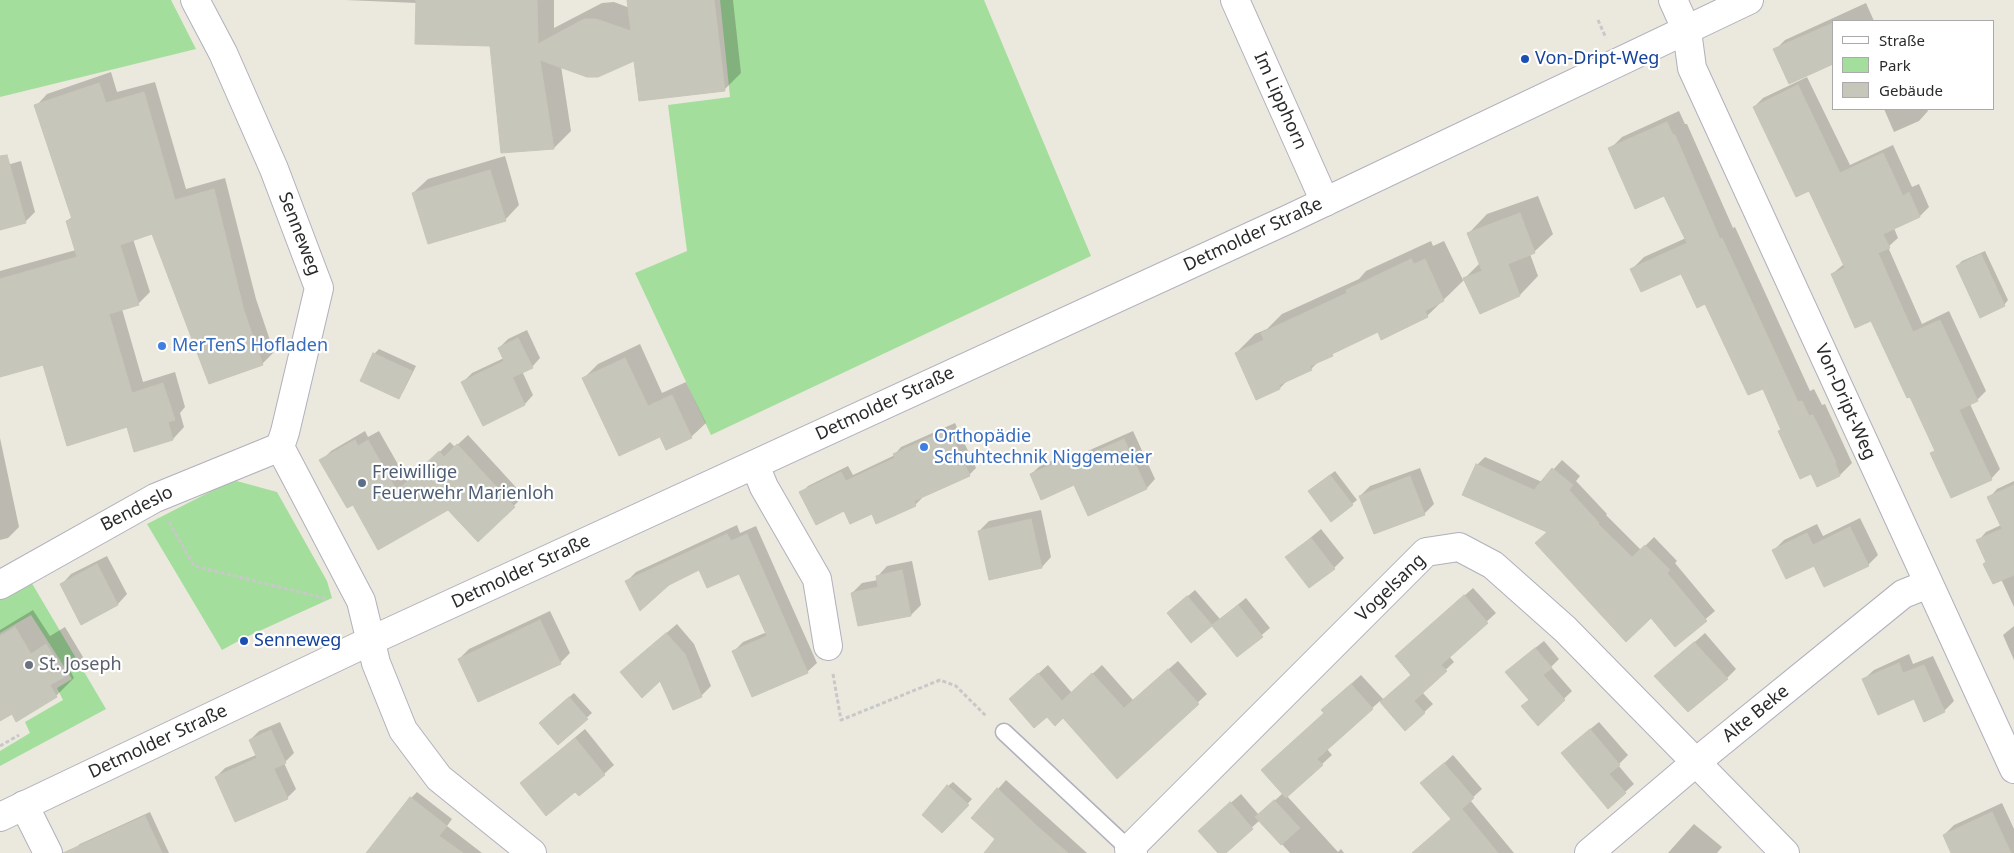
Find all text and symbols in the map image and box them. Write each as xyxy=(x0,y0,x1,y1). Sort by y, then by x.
legend xyxy=(1832,20,1994,110)
text: Straße xyxy=(1879,30,1925,50)
place label: Von-Dript-Weg xyxy=(1535,48,1659,70)
street label: Im Lipphorn xyxy=(1249,49,1311,153)
marker: Von-Dript-Weg xyxy=(1519,53,1531,65)
text: Park xyxy=(1879,55,1911,75)
text: Gebäude xyxy=(1879,80,1943,100)
street label: Senneweg xyxy=(273,189,325,279)
street label: Detmolder Straße xyxy=(1180,193,1326,277)
place label: MerTenS Hofladen xyxy=(172,335,328,357)
marker: MerTenS Hofladen xyxy=(156,340,168,352)
street label: Von-Dript-Weg xyxy=(1810,341,1880,463)
street label: Detmolder Straße xyxy=(812,362,958,446)
place label: Orthopädie Schuhtechnik Niggemeier xyxy=(934,426,1152,468)
marker: Orthopädie Schuhtechnik Niggemeier xyxy=(918,441,930,453)
place label: Freiwillige Feuerwehr Marienloh xyxy=(372,462,554,504)
marker: Freiwillige Feuerwehr Marienloh xyxy=(356,477,368,489)
street label: Bendeslo xyxy=(97,482,177,536)
street label: Detmolder Straße xyxy=(448,530,594,614)
street label: Vogelsang xyxy=(1352,550,1430,626)
place label: Senneweg xyxy=(254,630,341,652)
marker: Senneweg xyxy=(238,635,250,647)
place label: St. Joseph xyxy=(39,654,122,676)
marker: St. Joseph xyxy=(23,659,35,671)
street label: Alte Beke xyxy=(1718,681,1794,747)
street label: Detmolder Straße xyxy=(85,700,231,784)

